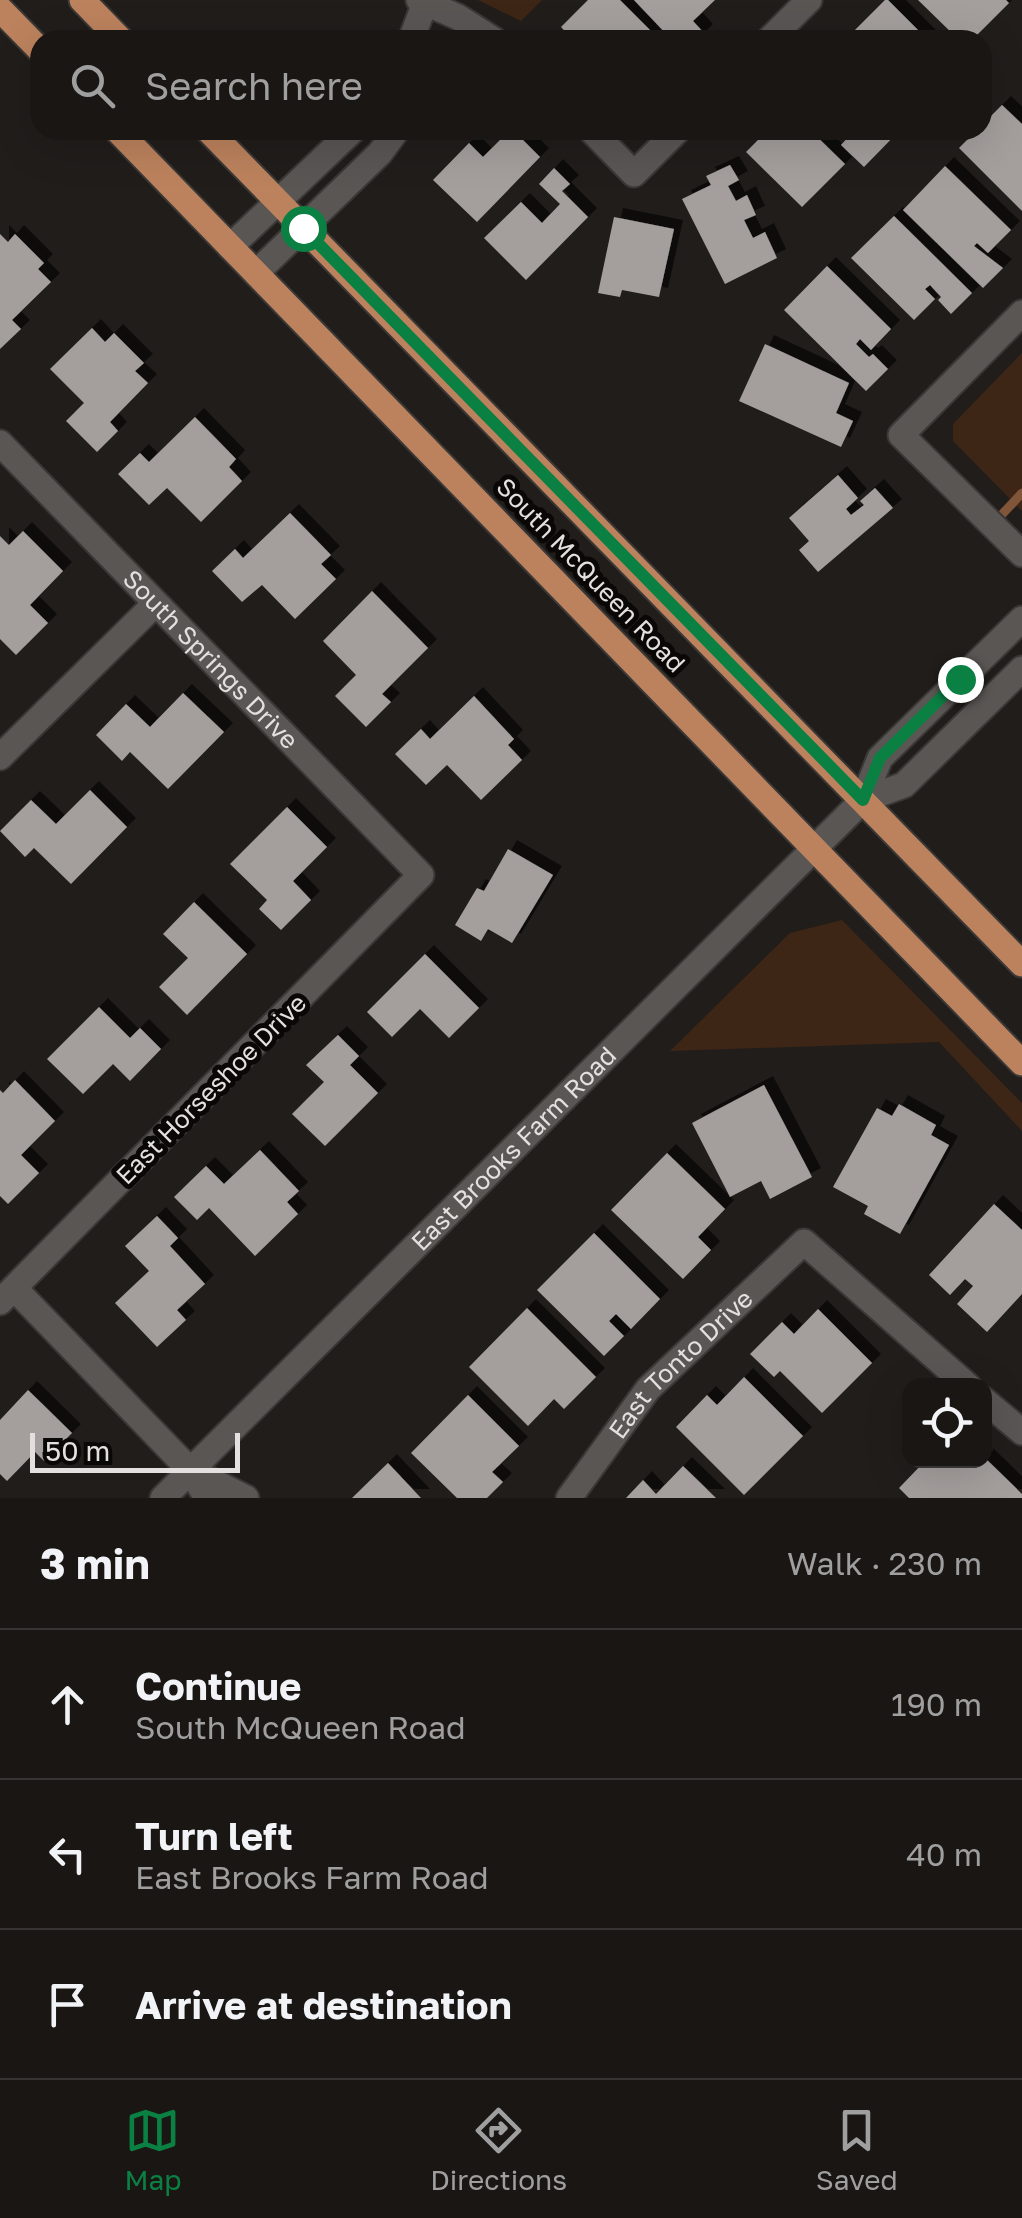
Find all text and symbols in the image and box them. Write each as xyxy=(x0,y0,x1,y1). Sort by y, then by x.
search box xyxy=(30,30,992,140)
icon: search xyxy=(65,58,120,113)
text: Search here xyxy=(145,63,363,108)
route start xyxy=(281,206,327,252)
street label: South McQueen Road xyxy=(490,471,692,678)
street label: South Springs Drive xyxy=(117,563,305,755)
route end xyxy=(938,657,984,703)
street label: East Horseshoe Drive xyxy=(109,987,312,1190)
street label: East Brooks Farm Road xyxy=(404,1039,622,1257)
street label: East Tonto Drive xyxy=(601,1283,759,1444)
map controls xyxy=(902,1378,992,1468)
button: locate xyxy=(902,1378,992,1468)
scale bar xyxy=(30,1428,240,1472)
text: 50 m xyxy=(45,1434,110,1467)
text: 3 min xyxy=(40,1538,150,1588)
text: Walk · 230 m xyxy=(787,1544,982,1582)
text: Continue xyxy=(135,1663,301,1708)
icon: ahead xyxy=(40,1677,95,1732)
text: 190 m xyxy=(891,1685,982,1723)
text: South McQueen Road xyxy=(135,1708,466,1746)
text: Turn left xyxy=(135,1813,293,1858)
icon: left xyxy=(40,1827,95,1882)
text: 40 m xyxy=(906,1835,982,1873)
text: East Brooks Farm Road xyxy=(135,1858,489,1896)
icon: arrive xyxy=(40,1977,95,2032)
text: Arrive at destination xyxy=(135,1982,512,2027)
tab: Map xyxy=(124,2103,182,2196)
tab: Directions xyxy=(430,2103,567,2196)
tab: Saved xyxy=(816,2103,898,2196)

